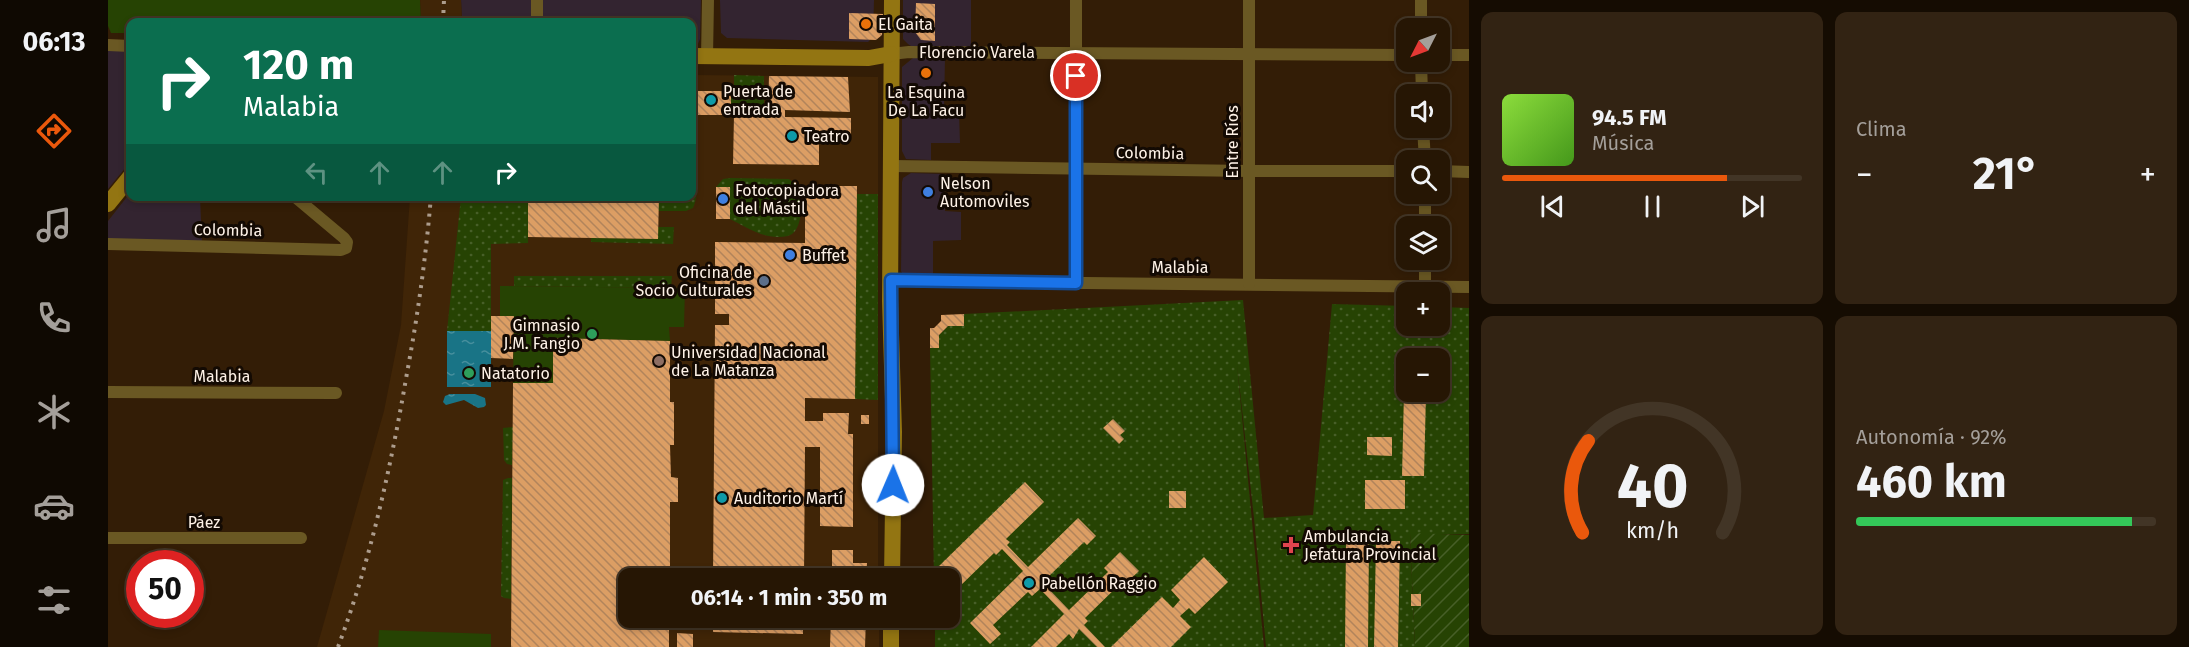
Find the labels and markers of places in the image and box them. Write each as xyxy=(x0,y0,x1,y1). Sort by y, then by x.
place label: El Gaita xyxy=(878,15,933,34)
marker: El Gaita xyxy=(859,17,873,31)
pin xyxy=(1050,50,1101,101)
marker: La Esquina De La Facu xyxy=(919,66,933,80)
place label: Puerta de entrada xyxy=(723,82,793,119)
place label: La Esquina De La Facu xyxy=(887,83,965,120)
marker: Puerta de entrada xyxy=(704,93,718,107)
place label: Teatro xyxy=(804,127,849,146)
marker: Teatro xyxy=(785,129,799,143)
place label: Nelson Automoviles xyxy=(940,174,1030,211)
place label: Fotocopiadora del Mástil xyxy=(735,181,839,218)
marker: Nelson Automoviles xyxy=(921,185,935,199)
marker: Fotocopiadora del Mástil xyxy=(716,192,730,206)
place label: Buffet xyxy=(802,246,846,265)
marker: Buffet xyxy=(783,248,797,262)
place label: Oficina de Socio Culturales xyxy=(635,263,752,300)
marker: Oficina de Socio Culturales xyxy=(757,274,771,288)
place label: Gimnasio J.M. Fangio xyxy=(504,316,580,353)
marker: Gimnasio J.M. Fangio xyxy=(585,327,599,341)
place label: Universidad Nacional de La Matanza xyxy=(671,343,826,380)
marker: Universidad Nacional de La Matanza xyxy=(652,354,666,368)
place label: Natatorio xyxy=(481,364,550,383)
marker: Natatorio xyxy=(462,366,476,380)
place label: Auditorio Martí xyxy=(734,489,844,508)
marker: Auditorio Martí xyxy=(715,491,729,505)
place label: Ambulancia Jefatura Provincial xyxy=(1304,527,1436,564)
marker: Ambulancia Jefatura Provincial xyxy=(1282,536,1300,554)
place label: Pabellón Raggio xyxy=(1041,574,1157,593)
marker: Pabellón Raggio xyxy=(1022,576,1036,590)

